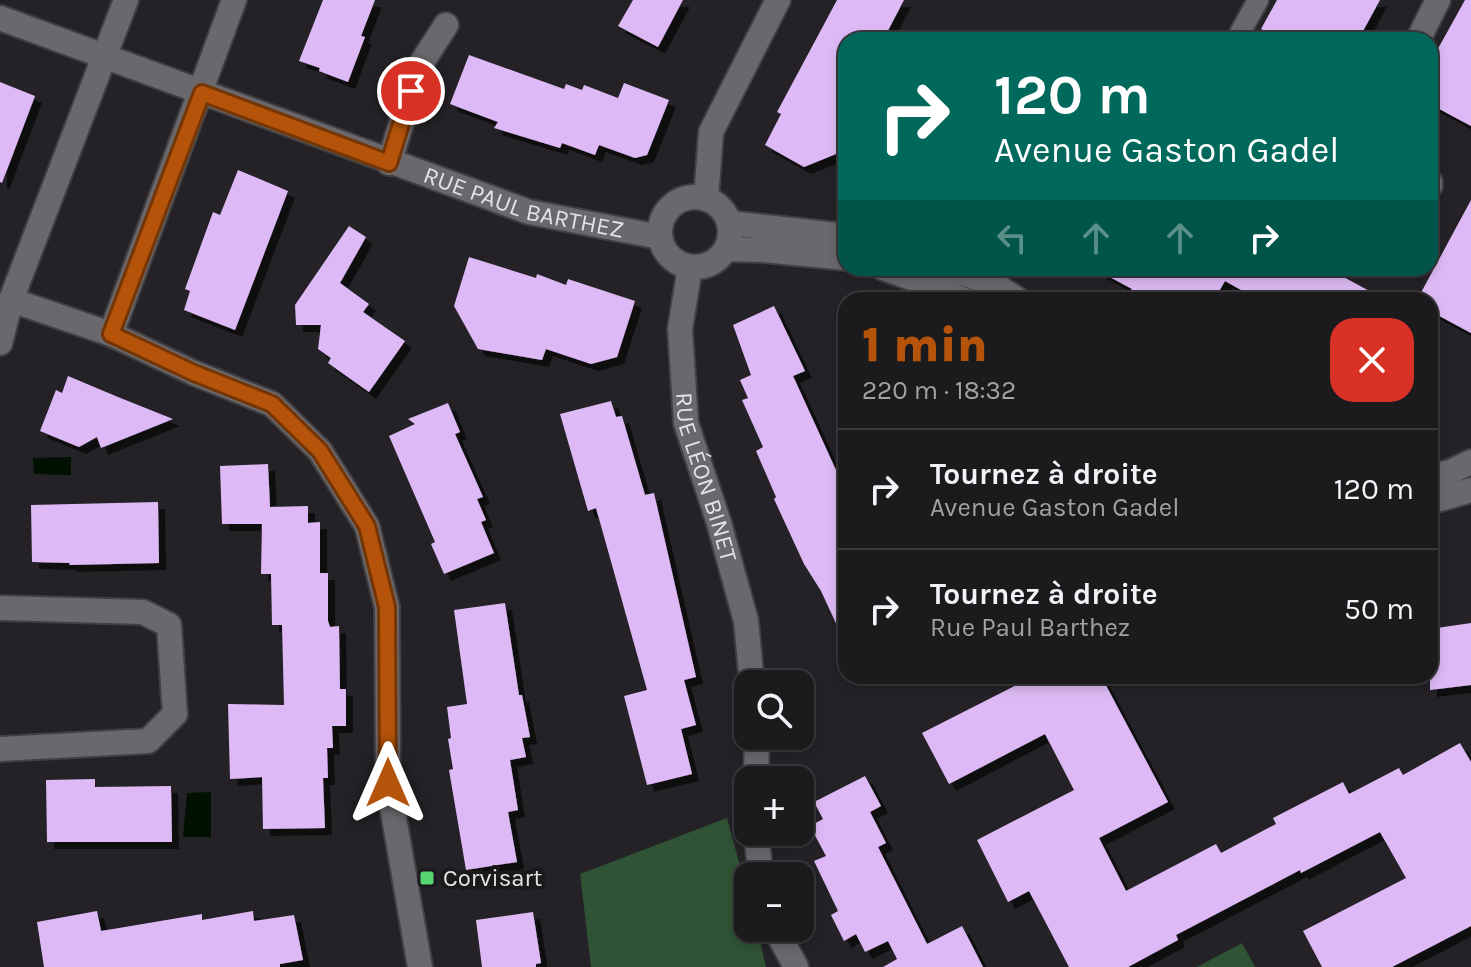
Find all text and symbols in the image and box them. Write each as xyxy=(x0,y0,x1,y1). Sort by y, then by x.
pin xyxy=(377,57,445,125)
text: 120 m xyxy=(994,62,1151,127)
icon: right xyxy=(862,64,966,168)
icon: arrive xyxy=(389,69,433,113)
text: Avenue Gaston Gadel xyxy=(994,129,1339,171)
street label: RUE PAUL BARTHEZ xyxy=(420,161,626,244)
icon: left xyxy=(990,216,1034,260)
icon: ahead xyxy=(1074,216,1118,260)
icon: ahead xyxy=(1158,216,1202,260)
icon: right xyxy=(1242,216,1286,260)
text: 1 min xyxy=(862,317,988,373)
button: close xyxy=(1330,318,1414,402)
text: 220 m · 18:32 xyxy=(862,375,1016,406)
street label: RUE LÉON BINET xyxy=(670,391,743,565)
text: Tournez à droite xyxy=(930,456,1158,492)
icon: right xyxy=(862,467,906,511)
text: 120 m xyxy=(1334,471,1414,507)
text: Avenue Gaston Gadel xyxy=(930,492,1179,523)
text: Tournez à droite xyxy=(930,576,1158,612)
icon: right xyxy=(862,587,906,631)
text: 50 m xyxy=(1344,591,1414,627)
text: Rue Paul Barthez xyxy=(930,612,1130,643)
map controls xyxy=(734,670,814,942)
button: search xyxy=(734,670,814,750)
position arrow xyxy=(346,741,430,825)
button: + xyxy=(734,766,814,846)
button: − xyxy=(734,862,814,942)
place label: Corvisart xyxy=(443,864,542,892)
marker: Corvisart xyxy=(418,869,436,887)

